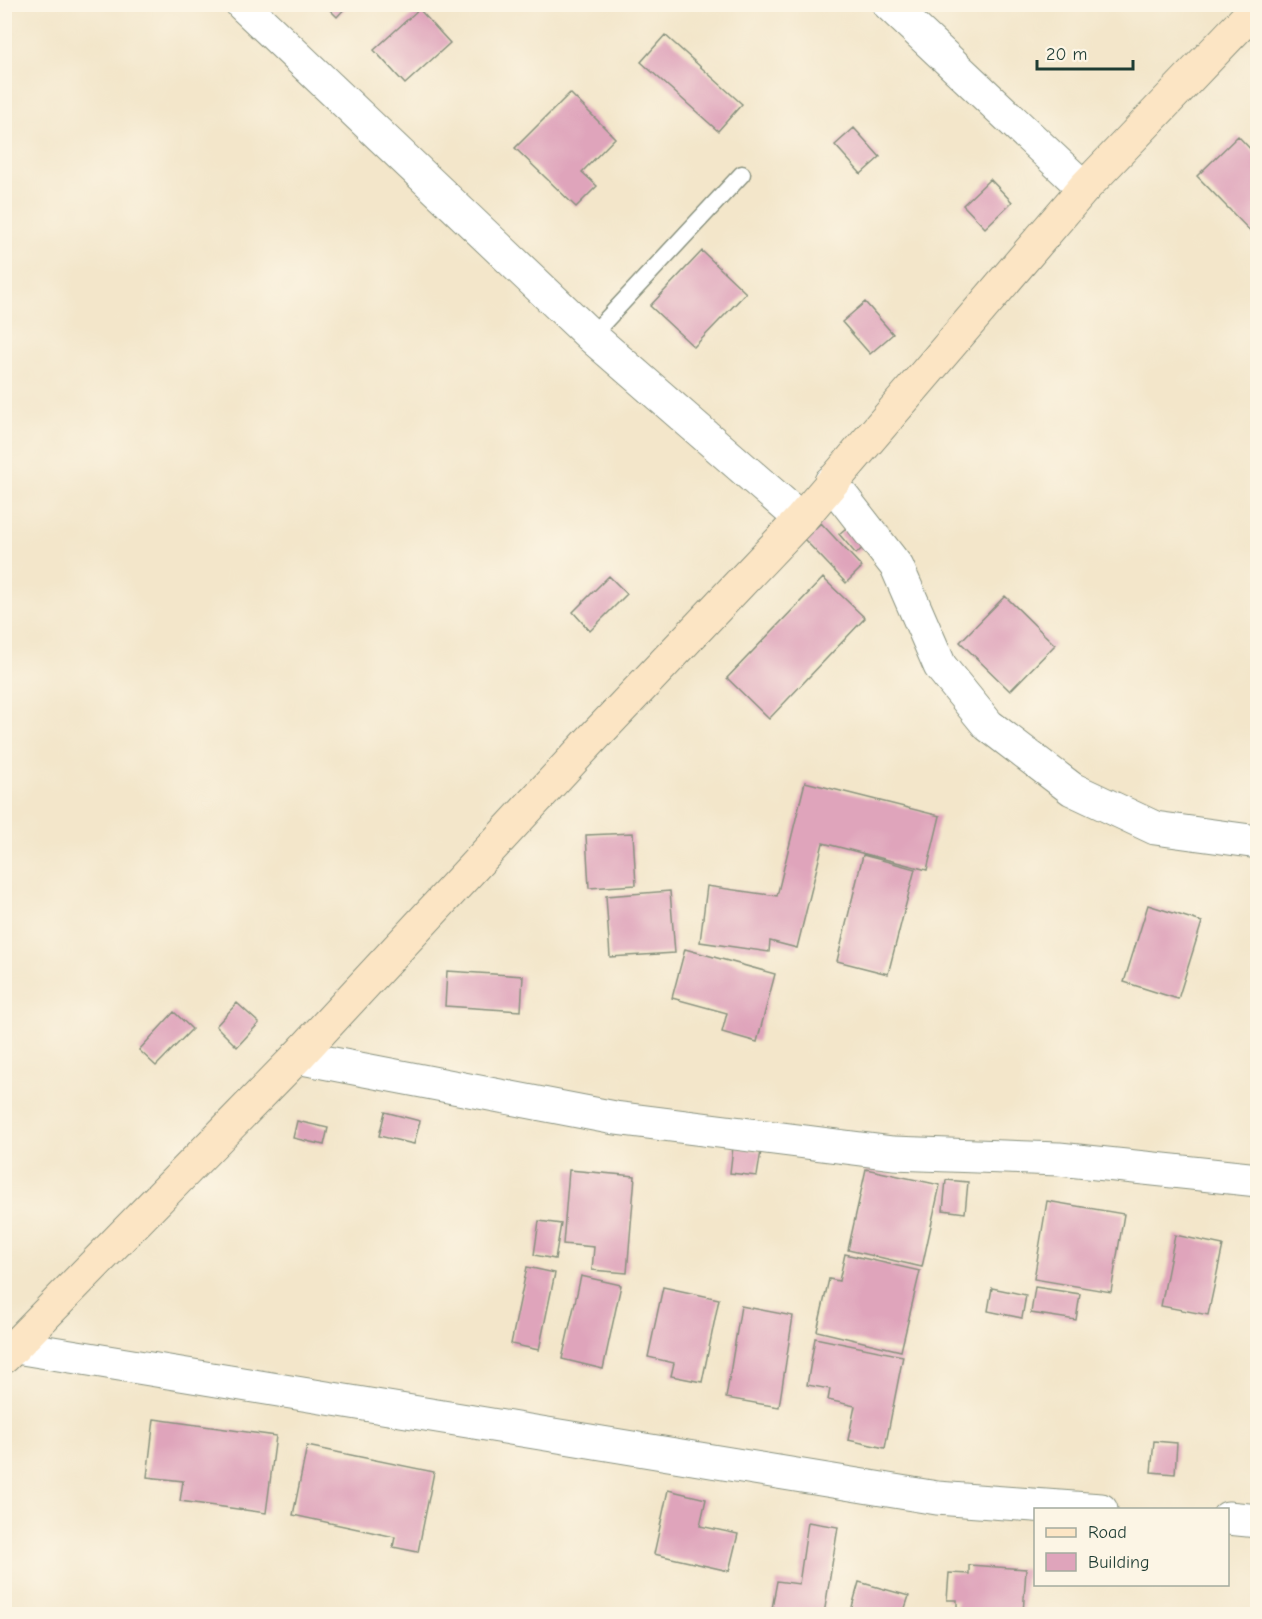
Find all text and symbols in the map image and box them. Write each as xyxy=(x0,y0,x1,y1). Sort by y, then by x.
scale bar xyxy=(1037,33,1133,71)
text: 20 m xyxy=(1046,44,1087,65)
legend xyxy=(1034,1508,1229,1586)
text: Road xyxy=(1088,1522,1127,1543)
text: Building xyxy=(1088,1552,1150,1573)

